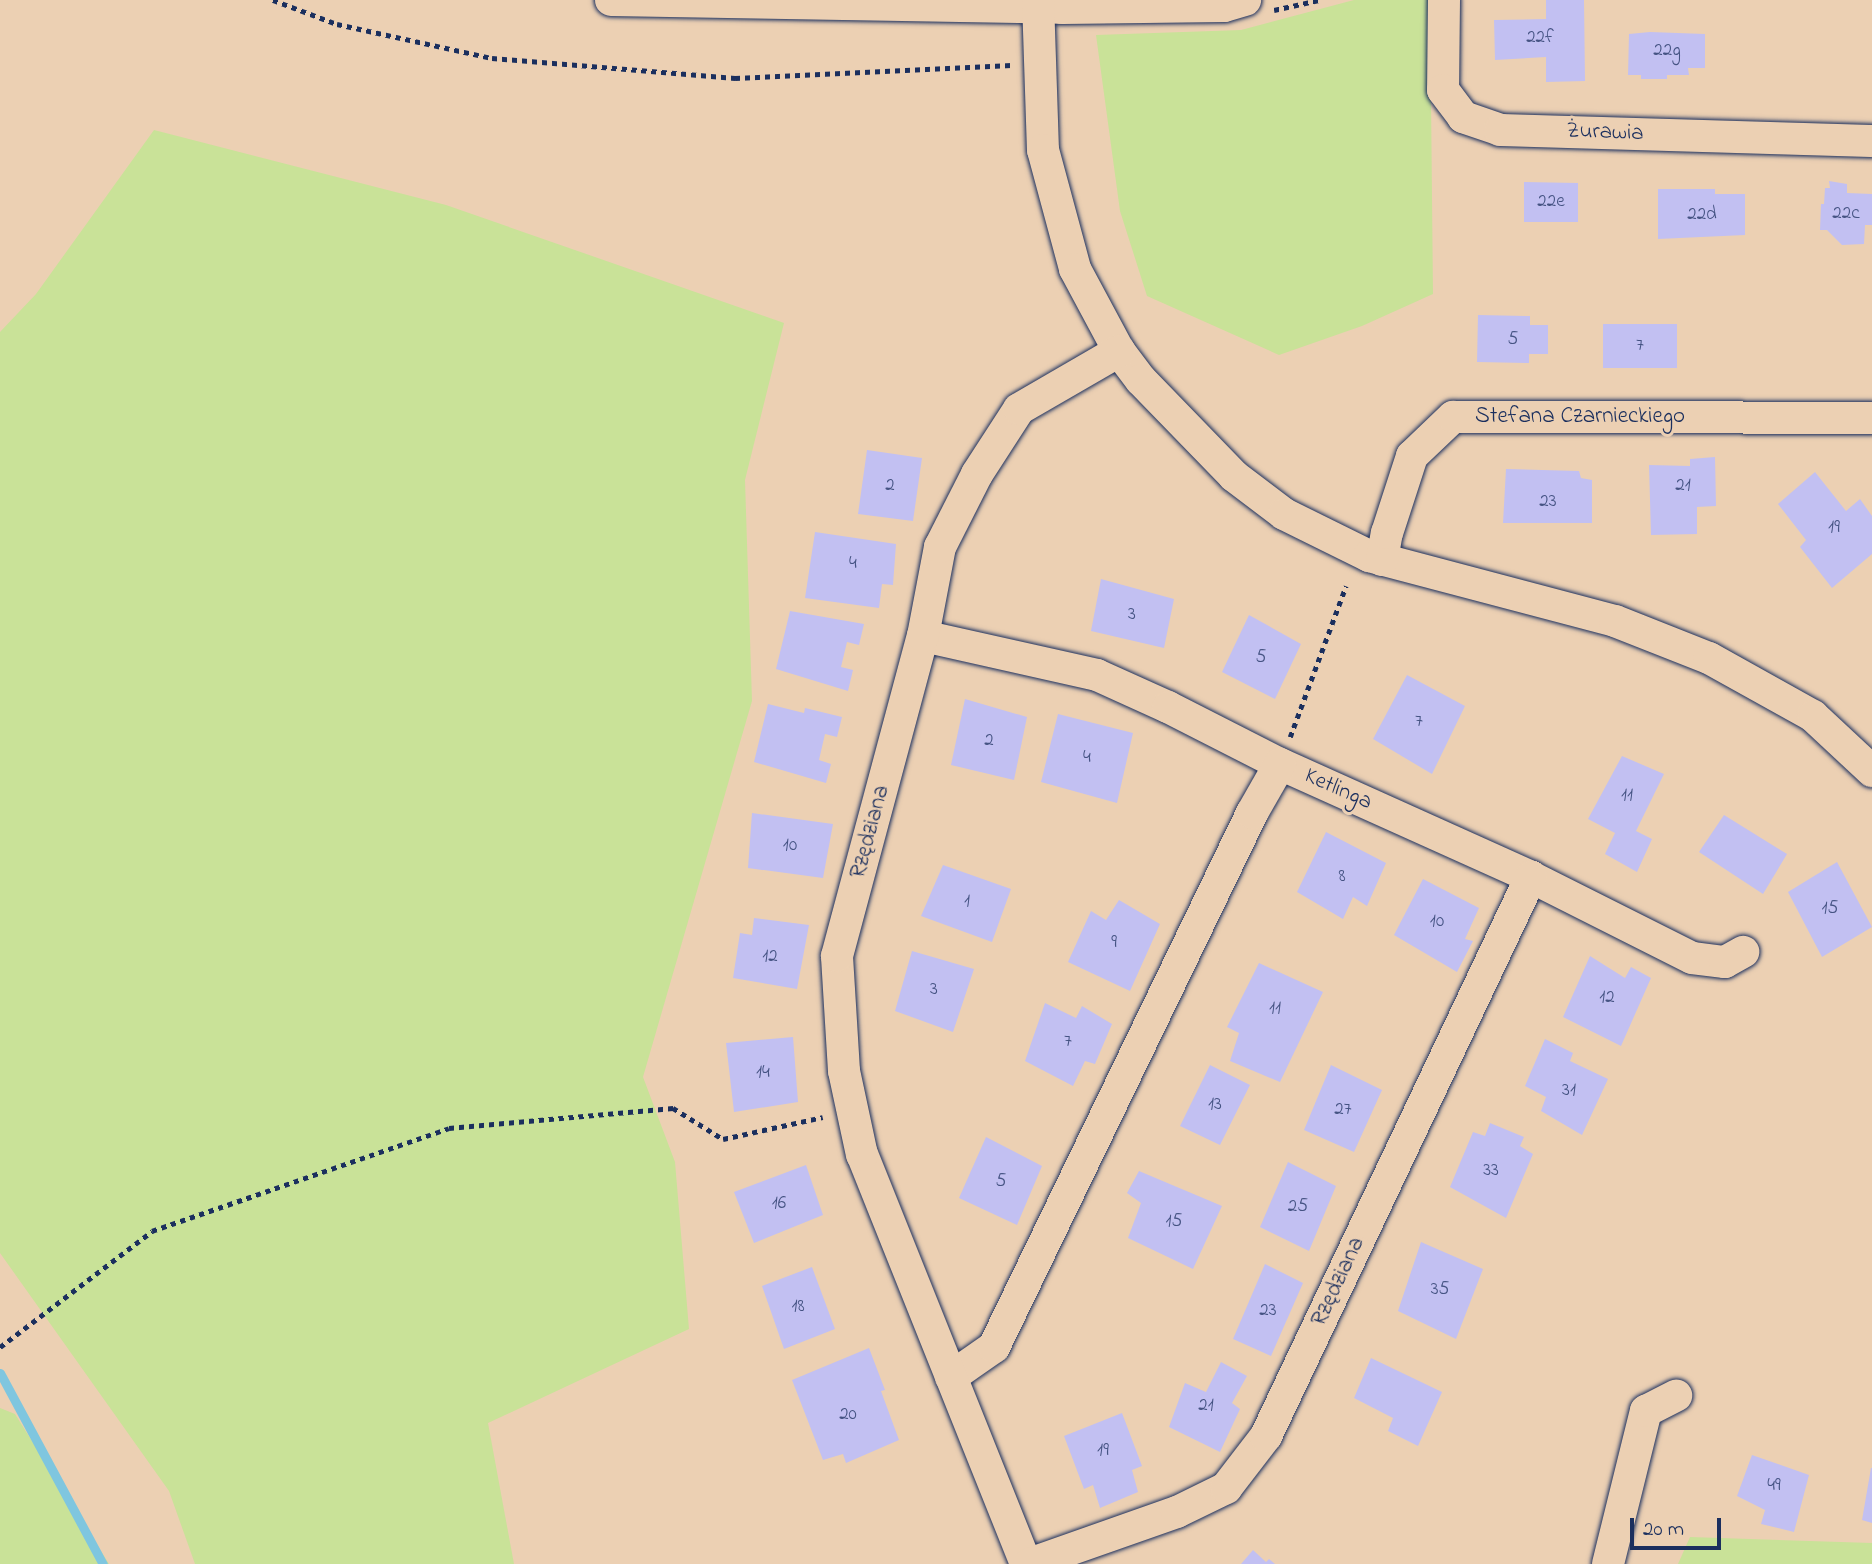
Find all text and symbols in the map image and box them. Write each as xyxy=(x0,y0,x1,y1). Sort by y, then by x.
house number: 22f xyxy=(1526,27,1554,49)
house number: 22g xyxy=(1653,40,1681,62)
street label: Żurawia xyxy=(1566,118,1644,148)
house number: 22e xyxy=(1537,191,1565,213)
house number: 22c xyxy=(1832,203,1860,225)
house number: 22d xyxy=(1687,204,1717,226)
house number: 5 xyxy=(1508,329,1518,351)
house number: 7 xyxy=(1636,335,1644,357)
street label: Stefana Czarnieckiego xyxy=(1475,403,1685,431)
house number: 2 xyxy=(885,475,895,497)
house number: 21 xyxy=(1675,475,1691,497)
house number: 23 xyxy=(1539,491,1557,513)
house number: 19 xyxy=(1828,517,1840,539)
house number: 4 xyxy=(849,553,857,575)
house number: 3 xyxy=(1128,604,1136,626)
house number: 5 xyxy=(1256,647,1266,669)
house number: 7 xyxy=(1415,711,1423,733)
house number: 2 xyxy=(984,730,994,752)
house number: 4 xyxy=(1083,747,1091,769)
street label: Ketlinga xyxy=(1300,763,1376,817)
street label: Rzędziana xyxy=(845,782,897,882)
house number: 11 xyxy=(1621,785,1633,807)
house number: 10 xyxy=(783,835,797,857)
house number: 8 xyxy=(1338,866,1346,888)
house number: 1 xyxy=(964,891,970,913)
house number: 15 xyxy=(1822,898,1838,920)
house number: 10 xyxy=(1430,911,1444,933)
house number: 9 xyxy=(1111,932,1117,954)
house number: 12 xyxy=(762,946,778,968)
house number: 3 xyxy=(930,979,938,1001)
house number: 12 xyxy=(1599,987,1615,1009)
house number: 11 xyxy=(1269,998,1281,1020)
house number: 7 xyxy=(1064,1031,1072,1053)
house number: 14 xyxy=(756,1062,770,1084)
house number: 31 xyxy=(1562,1080,1576,1102)
house number: 13 xyxy=(1208,1094,1222,1116)
house number: 27 xyxy=(1334,1099,1352,1121)
house number: 33 xyxy=(1483,1160,1499,1182)
house number: 5 xyxy=(996,1171,1006,1193)
house number: 16 xyxy=(772,1193,786,1215)
house number: 25 xyxy=(1288,1196,1308,1218)
house number: 15 xyxy=(1166,1211,1182,1233)
street label: Rzędziana xyxy=(1306,1233,1372,1331)
house number: 35 xyxy=(1431,1279,1449,1301)
house number: 18 xyxy=(791,1296,805,1318)
house number: 23 xyxy=(1259,1300,1277,1322)
house number: 21 xyxy=(1198,1395,1214,1417)
house number: 20 xyxy=(839,1404,857,1426)
house number: 19 xyxy=(1097,1440,1109,1462)
house number: 49 xyxy=(1767,1475,1781,1497)
scale bar xyxy=(1634,1504,1725,1548)
text: 20 m xyxy=(1643,1515,1684,1545)

